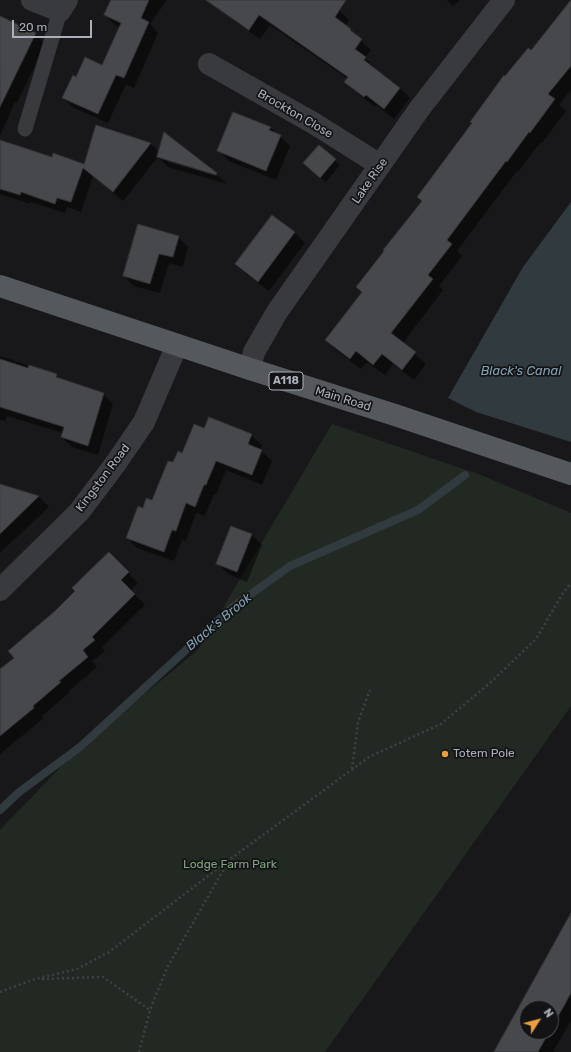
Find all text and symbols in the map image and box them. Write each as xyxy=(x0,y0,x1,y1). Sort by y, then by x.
scale bar xyxy=(14,12,94,38)
text: 20 m xyxy=(19,20,47,34)
street label: Brockton Close xyxy=(255,87,335,141)
street label: Lake Rise xyxy=(349,155,391,207)
water label: Black's Canal xyxy=(481,363,561,379)
road number: A118 xyxy=(269,372,303,390)
street label: Main Road xyxy=(313,384,373,414)
street label: Kingston Road xyxy=(73,441,133,515)
water label: Black's Brook xyxy=(183,590,255,654)
place label: Totem Pole xyxy=(453,747,515,761)
marker: Totem Pole xyxy=(440,749,450,759)
park label: Lodge Farm Park xyxy=(183,858,277,872)
north arrow xyxy=(519,1000,559,1040)
text: N xyxy=(541,1006,556,1020)

